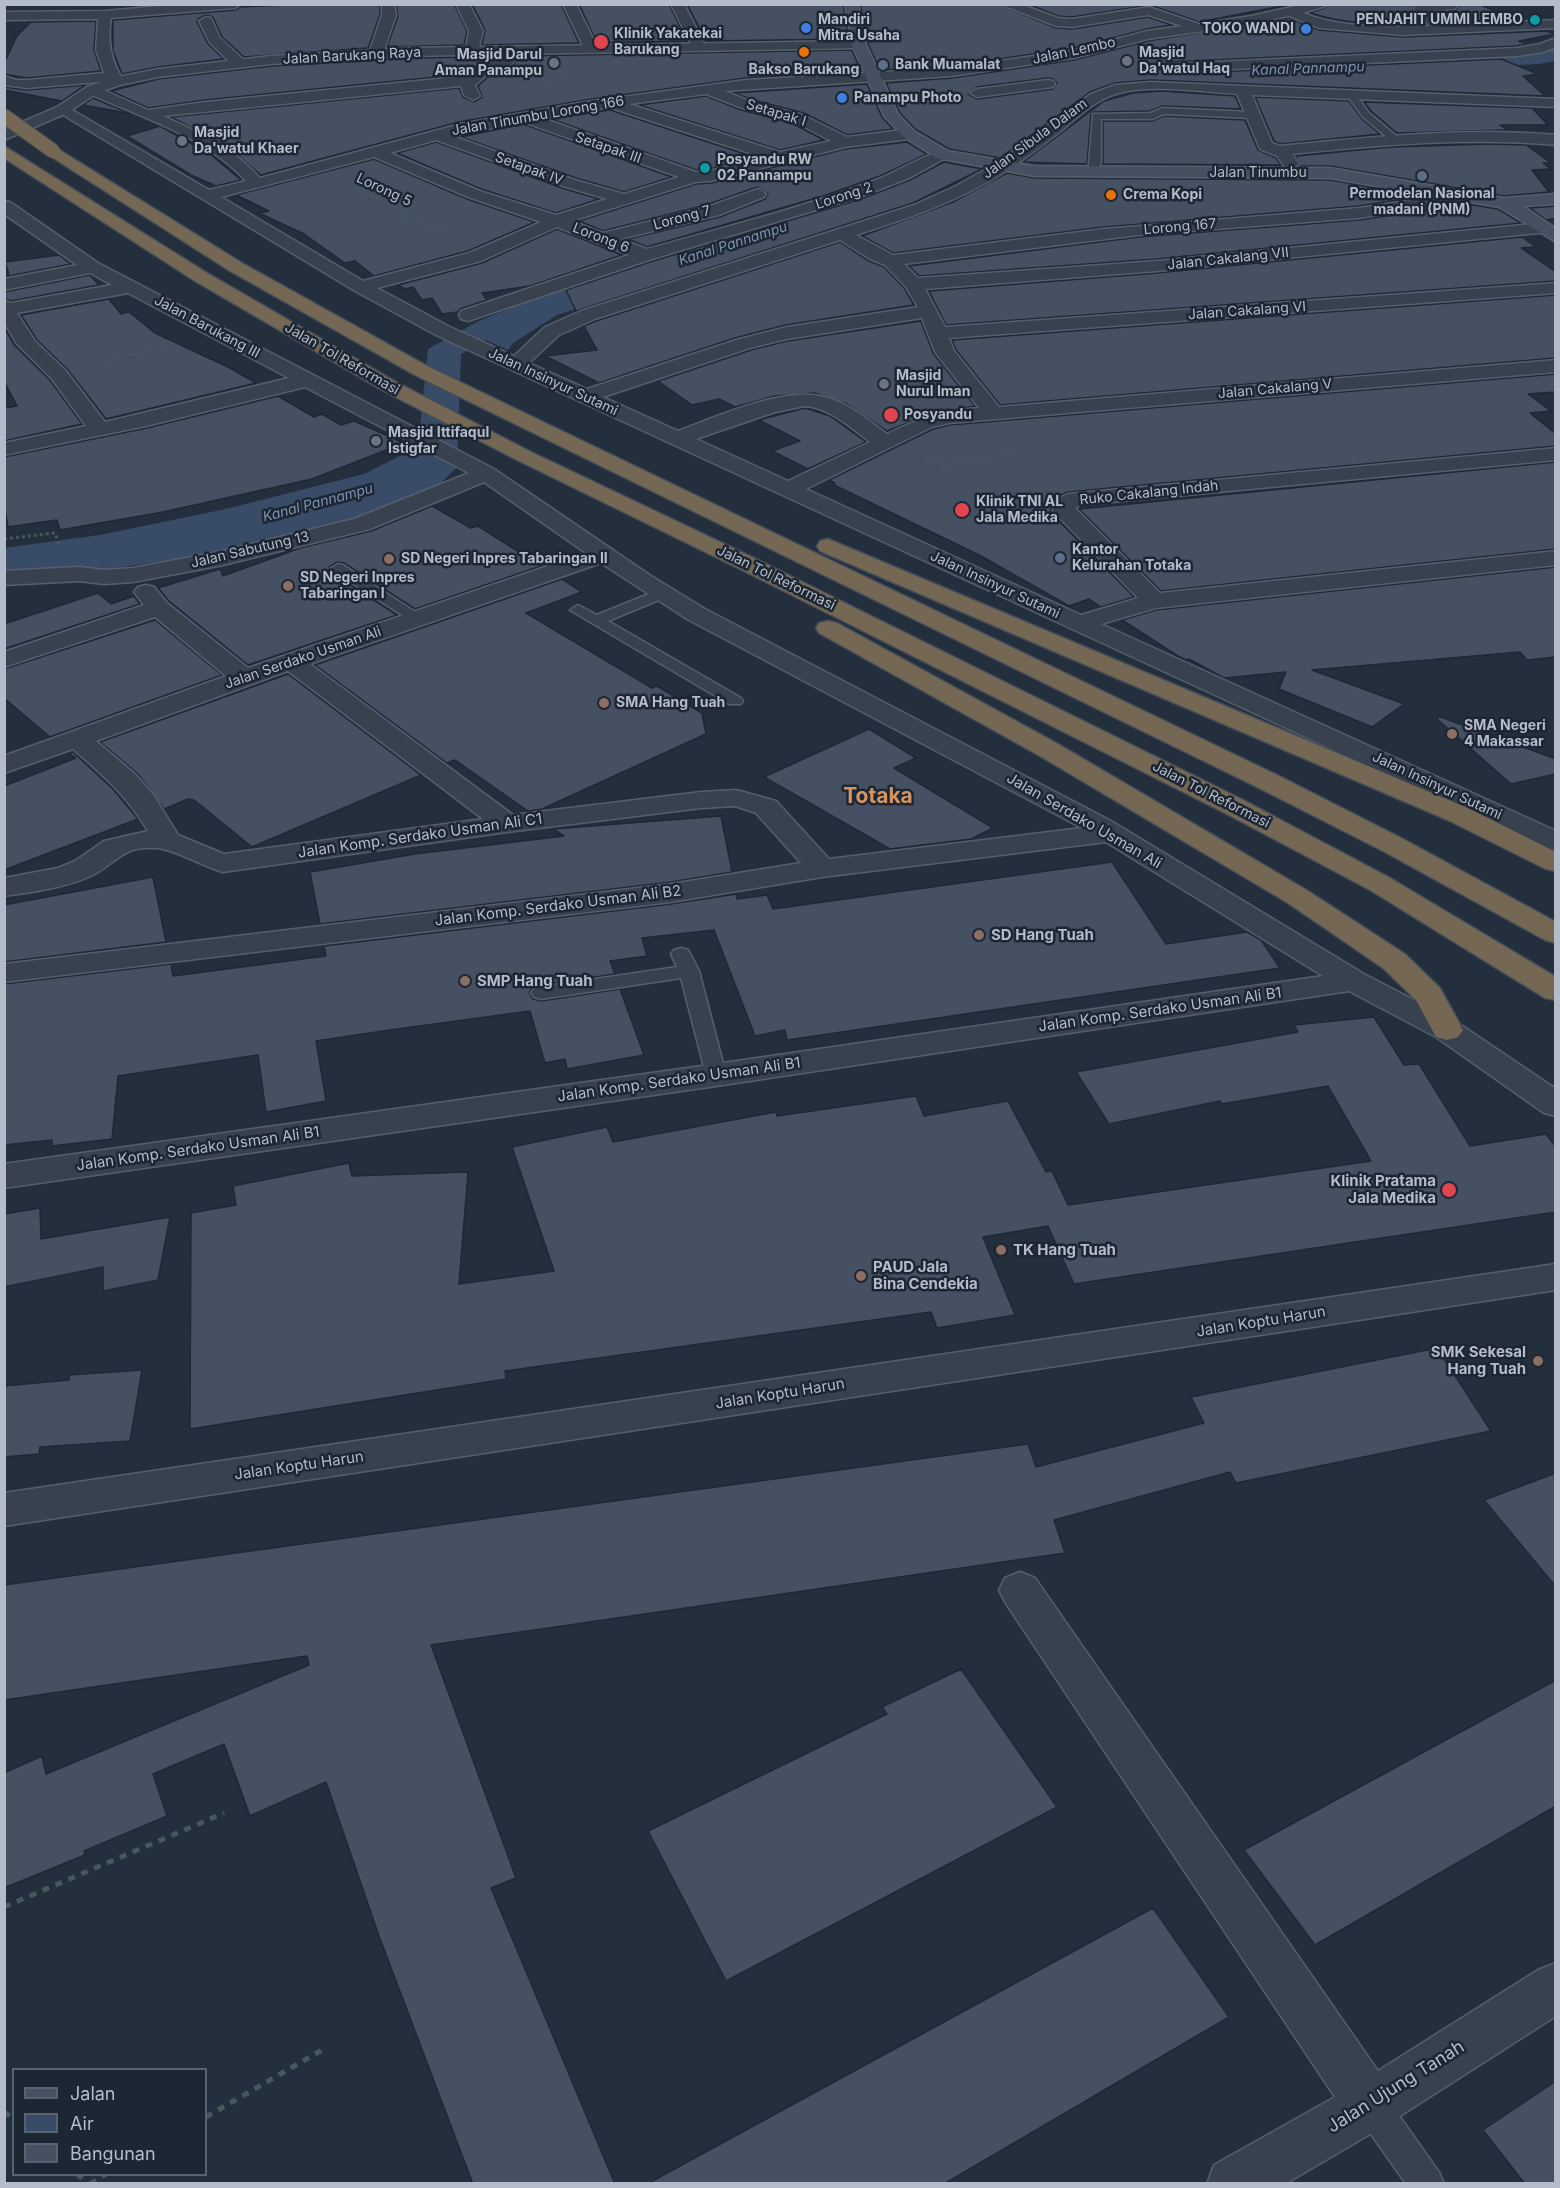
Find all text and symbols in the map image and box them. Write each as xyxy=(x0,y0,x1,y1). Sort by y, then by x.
place label: Mandiri Mitra Usaha xyxy=(818,12,900,44)
place label: PENJAHIT UMMI LEMBO xyxy=(1356,12,1523,28)
marker: PENJAHIT UMMI LEMBO xyxy=(1528,13,1542,27)
marker: Mandiri Mitra Usaha xyxy=(799,21,813,35)
place label: TOKO WANDI xyxy=(1202,21,1294,37)
marker: TOKO WANDI xyxy=(1299,22,1313,36)
place label: Klinik Yakatekai Barukang xyxy=(614,26,722,58)
marker: Klinik Yakatekai Barukang xyxy=(592,33,610,51)
street label: Jalan Lembo xyxy=(1031,34,1117,68)
street label: Jalan Barukang Raya xyxy=(282,44,422,68)
marker: Bakso Barukang xyxy=(797,45,811,59)
place label: Masjid Da'watul Haq xyxy=(1139,45,1230,78)
place label: Masjid Darul Aman Panampu xyxy=(434,47,542,80)
marker: Masjid Da'watul Haq xyxy=(1120,54,1134,68)
marker: Masjid Darul Aman Panampu xyxy=(547,56,561,70)
place label: Bank Muamalat xyxy=(895,57,1000,73)
marker: Bank Muamalat xyxy=(876,58,890,72)
water label: Kanal Pannampu xyxy=(1251,59,1365,79)
place label: Bakso Barukang xyxy=(749,62,859,78)
place label: Panampu Photo xyxy=(854,90,961,106)
marker: Panampu Photo xyxy=(835,91,849,105)
street label: Jalan Tinumbu Lorong 166 xyxy=(450,93,626,139)
street label: Jalan Sibula Dalam xyxy=(979,95,1091,183)
street label: Setapak I xyxy=(744,96,808,130)
place label: Masjid Da'watul Khaer xyxy=(194,125,299,158)
street label: Setapak III xyxy=(573,129,643,167)
marker: Masjid Da'watul Khaer xyxy=(175,134,189,148)
street label: Setapak IV xyxy=(493,149,565,189)
place label: Posyandu RW 02 Pannampu xyxy=(717,152,812,184)
marker: Posyandu RW 02 Pannampu xyxy=(698,161,712,175)
street label: Jalan Tinumbu xyxy=(1209,165,1307,181)
marker: Permodelan Nasional madani (PNM) xyxy=(1415,169,1429,183)
street label: Lorong 5 xyxy=(354,170,414,210)
street label: Lorong 2 xyxy=(813,179,875,213)
place label: Permodelan Nasional madani (PNM) xyxy=(1349,186,1495,219)
place label: Crema Kopi xyxy=(1123,187,1202,203)
marker: Crema Kopi xyxy=(1104,188,1118,202)
street label: Lorong 7 xyxy=(652,202,712,234)
street label: Lorong 167 xyxy=(1143,215,1217,239)
water label: Kanal Pannampu xyxy=(676,218,790,270)
street label: Lorong 6 xyxy=(570,220,632,256)
street label: Jalan Cakalang VII xyxy=(1166,244,1290,274)
street label: Jalan Barukang III xyxy=(151,292,263,362)
street label: Jalan Cakalang VI xyxy=(1187,298,1307,324)
street label: Jalan Tol Reformasi xyxy=(282,319,402,399)
street label: Jalan Insinyur Sutami xyxy=(486,345,620,419)
place label: Masjid Nurul Iman xyxy=(896,368,970,400)
street label: Jalan Cakalang V xyxy=(1217,376,1333,402)
marker: Masjid Nurul Iman xyxy=(877,377,891,391)
marker: Posyandu xyxy=(882,406,900,424)
place label: Posyandu xyxy=(904,407,972,423)
place label: Masjid Ittifaqul Istigfar xyxy=(388,425,489,458)
marker: Masjid Ittifaqul Istigfar xyxy=(369,434,383,448)
street label: Ruko Cakalang Indah xyxy=(1079,477,1219,509)
water label: Kanal Pannampu xyxy=(261,480,375,526)
place label: Klinik TNI AL Jala Medika xyxy=(976,494,1063,526)
marker: Klinik TNI AL Jala Medika xyxy=(953,501,971,519)
street label: Jalan Sabutung 13 xyxy=(189,528,311,572)
street label: Jalan Tol Reformasi xyxy=(714,542,838,614)
place label: Kantor Kelurahan Totaka xyxy=(1072,542,1191,574)
street label: Jalan Insinyur Sutami xyxy=(928,548,1062,622)
place label: SD Negeri Inpres Tabaringan II xyxy=(401,551,608,567)
marker: Kantor Kelurahan Totaka xyxy=(1053,551,1067,565)
marker: SD Negeri Inpres Tabaringan II xyxy=(382,552,396,566)
place label: SD Negeri Inpres Tabaringan I xyxy=(300,570,415,602)
marker: SD Negeri Inpres Tabaringan I xyxy=(281,579,295,593)
street label: Jalan Serdako Usman Ali xyxy=(223,623,383,693)
place label: SMA Hang Tuah xyxy=(616,695,725,711)
marker: SMA Hang Tuah xyxy=(597,696,611,710)
place label: SMA Negeri 4 Makassar xyxy=(1464,718,1546,750)
marker: SMA Negeri 4 Makassar xyxy=(1445,727,1459,741)
street label: Jalan Insinyur Sutami xyxy=(1370,749,1504,823)
street label: Jalan Tol Reformasi xyxy=(1149,758,1273,832)
street label: Jalan Serdako Usman Ali xyxy=(1003,769,1165,873)
district label: Totaka xyxy=(843,784,913,810)
street label: Jalan Komp. Serdako Usman Ali C1 xyxy=(297,810,543,862)
street label: Jalan Komp. Serdako Usman Ali B2 xyxy=(434,882,682,930)
place label: SD Hang Tuah xyxy=(991,926,1094,944)
marker: SD Hang Tuah xyxy=(972,928,986,942)
place label: SMP Hang Tuah xyxy=(477,972,593,990)
marker: SMP Hang Tuah xyxy=(458,974,472,988)
street label: Jalan Komp. Serdako Usman Ali B1 xyxy=(1037,984,1283,1036)
street label: Jalan Komp. Serdako Usman Ali B1 xyxy=(556,1054,802,1106)
street label: Jalan Komp. Serdako Usman Ali B1 xyxy=(75,1123,321,1175)
place label: Klinik Pratama Jala Medika xyxy=(1330,1172,1436,1207)
marker: Klinik Pratama Jala Medika xyxy=(1440,1181,1458,1199)
place label: TK Hang Tuah xyxy=(1013,1241,1116,1259)
marker: TK Hang Tuah xyxy=(994,1243,1008,1257)
place label: PAUD Jala Bina Cendekia xyxy=(873,1258,978,1293)
marker: PAUD Jala Bina Cendekia xyxy=(854,1269,868,1283)
street label: Jalan Koptu Harun xyxy=(1195,1303,1327,1341)
place label: SMK Sekesal Hang Tuah xyxy=(1431,1343,1526,1378)
marker: SMK Sekesal Hang Tuah xyxy=(1531,1354,1545,1368)
street label: Jalan Koptu Harun xyxy=(714,1375,846,1413)
street label: Jalan Koptu Harun xyxy=(233,1448,365,1484)
street label: Jalan Ujung Tanah xyxy=(1324,2036,1468,2138)
legend xyxy=(12,2068,207,2176)
text: Jalan xyxy=(70,2083,115,2104)
text: Air xyxy=(70,2113,94,2134)
text: Bangunan xyxy=(70,2143,156,2164)

